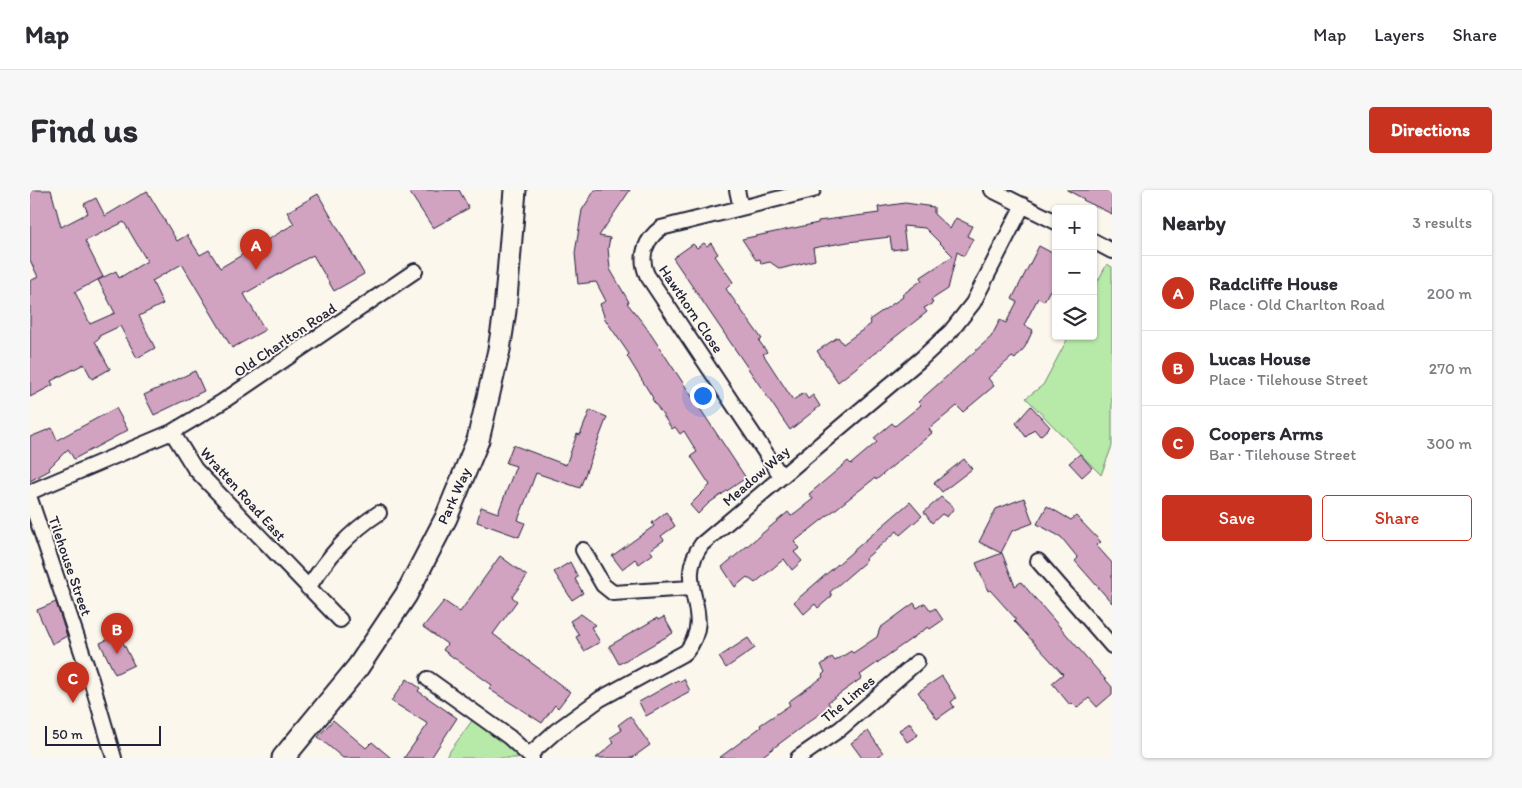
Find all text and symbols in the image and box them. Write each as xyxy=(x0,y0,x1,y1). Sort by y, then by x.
text: Map xyxy=(25,20,69,49)
text: Map xyxy=(1313,24,1346,46)
text: Layers xyxy=(1374,24,1424,46)
text: Share xyxy=(1452,24,1497,46)
button: Directions xyxy=(1369,107,1492,153)
text: Find us xyxy=(30,109,138,151)
map controls xyxy=(1052,205,1097,340)
button: + xyxy=(1052,205,1097,250)
text: Nearby xyxy=(1162,210,1226,235)
text: 3 results xyxy=(1412,213,1472,232)
pin: A xyxy=(240,229,272,270)
button: − xyxy=(1052,250,1097,295)
street label: Hawthorn Close xyxy=(655,262,727,356)
text: Radcliffe House xyxy=(1209,272,1338,295)
text: A xyxy=(1173,284,1183,303)
text: 200 m xyxy=(1427,284,1472,303)
button: layers xyxy=(1052,295,1097,340)
text: Place · Old Charlton Road xyxy=(1209,295,1385,314)
street label: Old Charlton Road xyxy=(230,299,340,381)
text: Lucas House xyxy=(1209,347,1311,370)
text: B xyxy=(1173,359,1183,378)
text: 270 m xyxy=(1429,359,1472,378)
text: Place · Tilehouse Street xyxy=(1209,370,1368,389)
your location xyxy=(690,383,716,409)
text: Coopers Arms xyxy=(1209,422,1323,445)
text: C xyxy=(1173,434,1183,453)
text: 300 m xyxy=(1427,434,1472,453)
street label: Meadow Way xyxy=(719,442,793,510)
street label: Wratten Road East xyxy=(196,443,290,545)
text: Bar · Tilehouse Street xyxy=(1209,445,1356,464)
street label: Park Way xyxy=(434,465,474,527)
button: Save xyxy=(1162,495,1312,541)
button: Share xyxy=(1322,495,1472,541)
street label: Tilehouse Street xyxy=(45,514,96,619)
pin: B xyxy=(101,613,133,654)
pin: C xyxy=(57,662,89,703)
street label: The Limes xyxy=(818,671,879,727)
scale bar xyxy=(45,723,161,746)
text: 50 m xyxy=(52,726,83,743)

